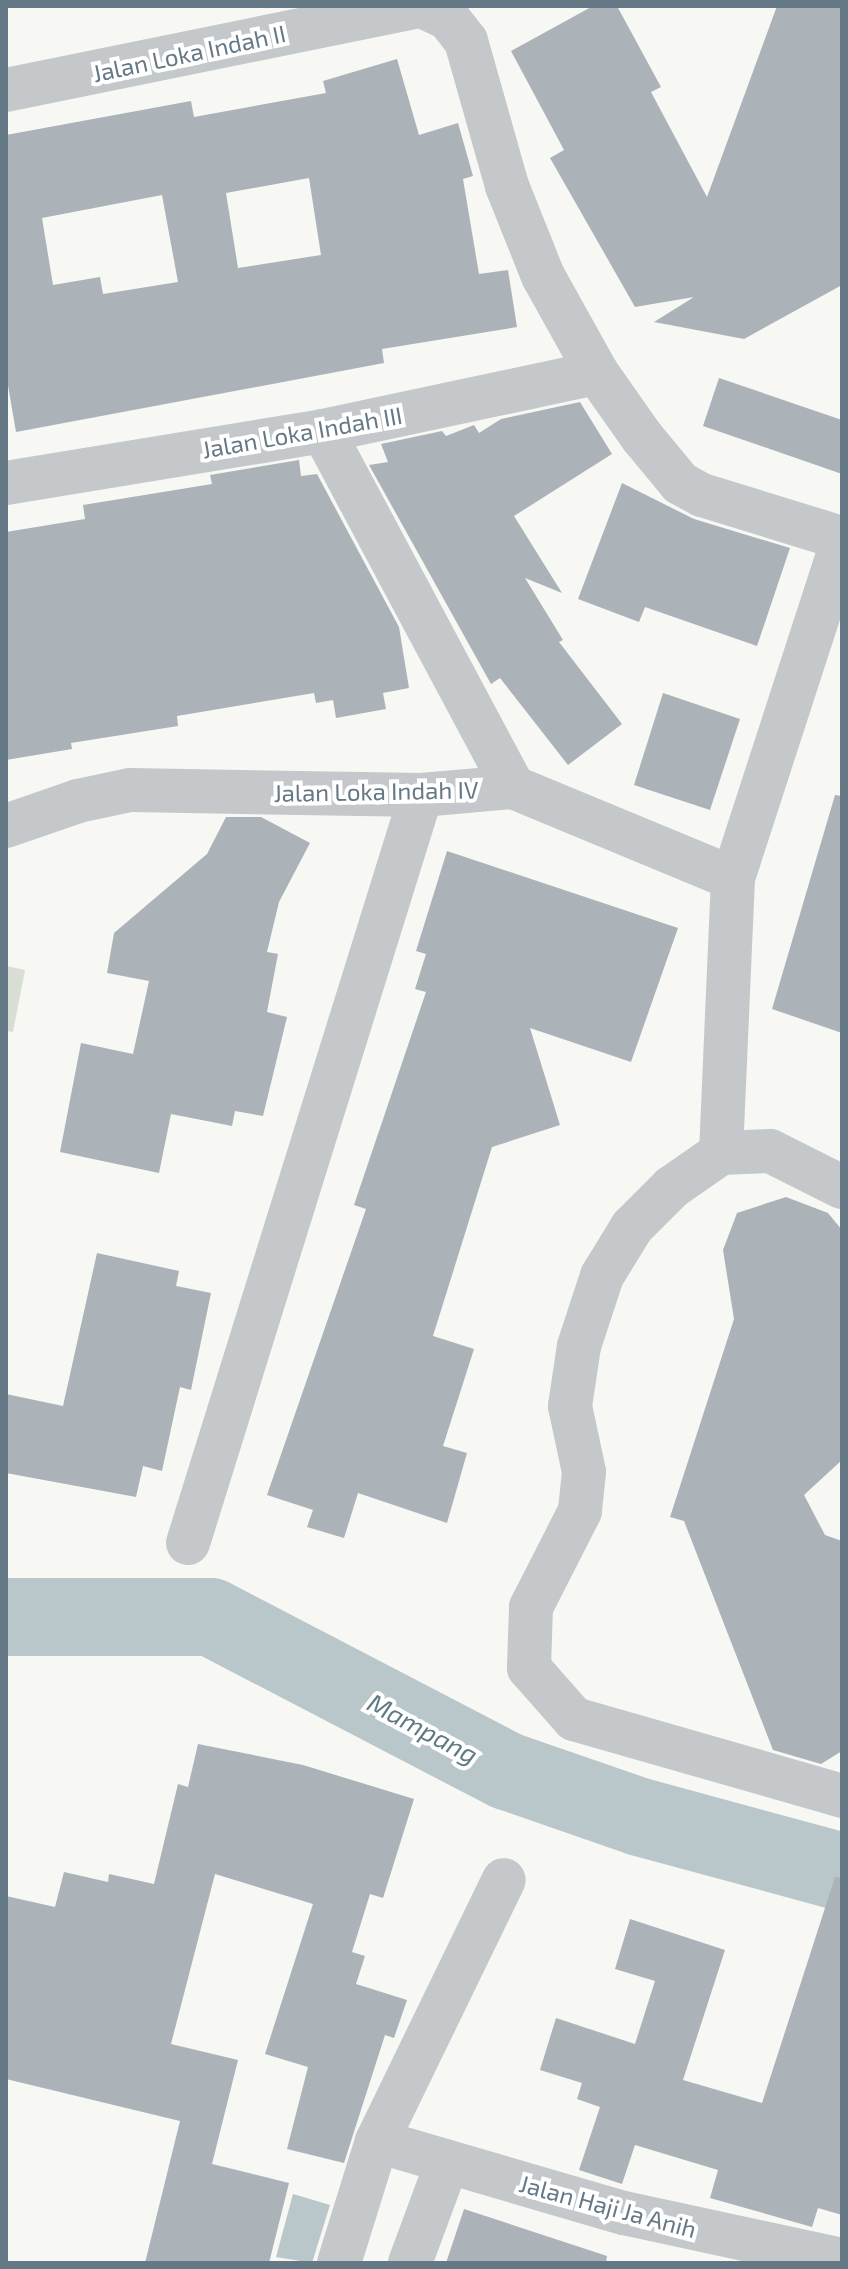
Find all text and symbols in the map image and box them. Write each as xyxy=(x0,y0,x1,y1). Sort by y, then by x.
street label: Jalan Loka Indah II xyxy=(90,18,288,88)
street label: Jalan Loka Indah III xyxy=(200,400,404,464)
street label: Jalan Loka Indah IV xyxy=(273,775,479,807)
water label: Mampang xyxy=(363,1686,483,1770)
street label: Jalan Haji Ja Anih xyxy=(516,2168,700,2244)

